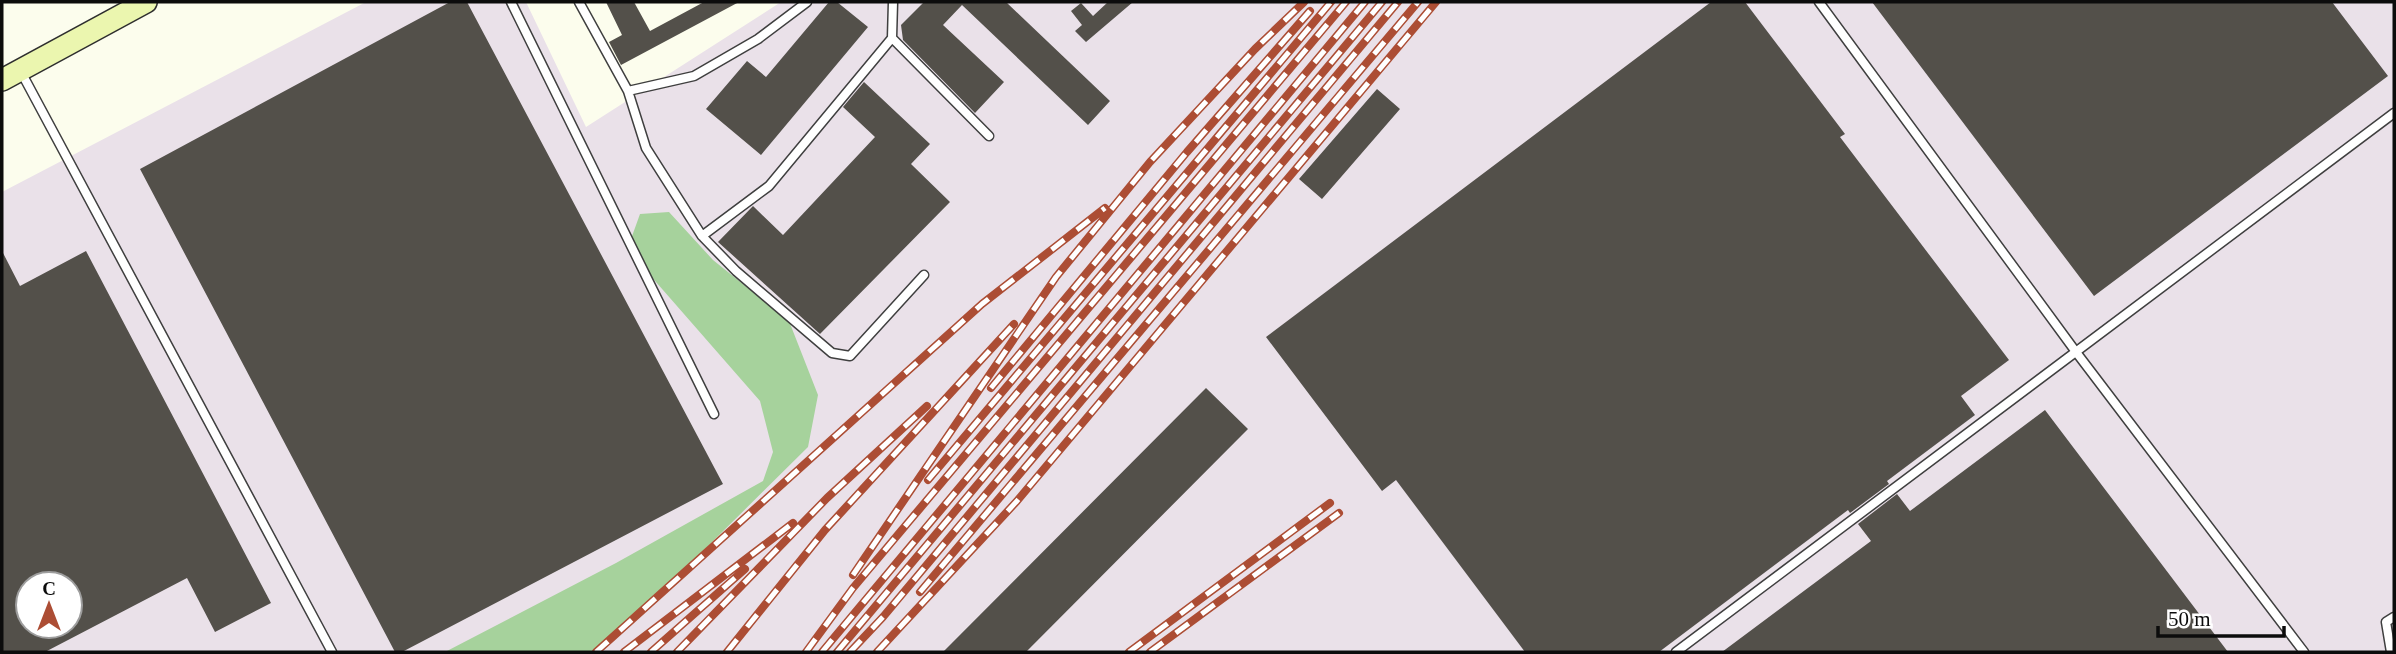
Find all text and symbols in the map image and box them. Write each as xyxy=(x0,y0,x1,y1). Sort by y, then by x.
north arrow xyxy=(14,570,84,640)
text: С xyxy=(42,578,56,599)
scale bar xyxy=(2158,594,2284,638)
text: 50 m xyxy=(2168,607,2211,631)

